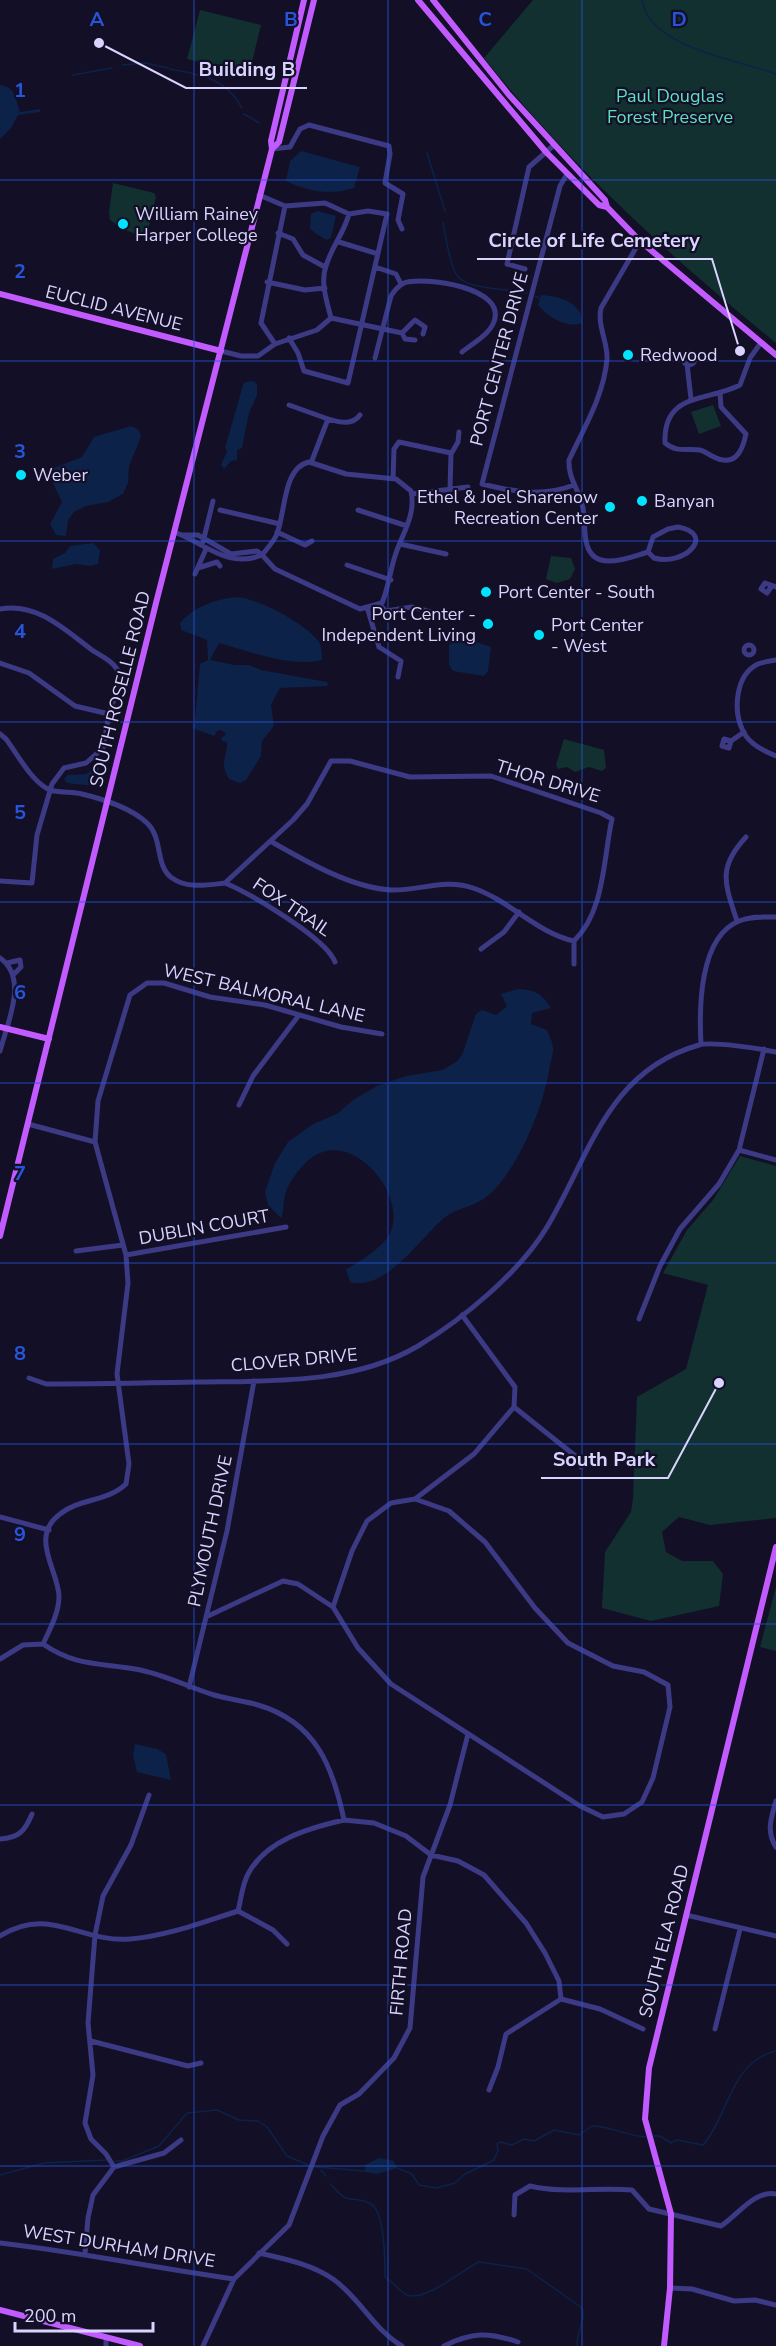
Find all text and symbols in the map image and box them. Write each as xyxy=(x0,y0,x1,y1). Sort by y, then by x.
text: A xyxy=(90,6,105,33)
text: B xyxy=(284,6,298,33)
text: C xyxy=(478,6,492,33)
text: D xyxy=(671,6,687,33)
callout: Building B xyxy=(186,50,307,88)
text: Building B xyxy=(199,56,295,83)
text: 1 xyxy=(14,77,26,104)
park label: Paul Douglas Forest Preserve xyxy=(607,84,733,129)
place label: William Rainey Harper College xyxy=(135,202,259,247)
marker: William Rainey Harper College xyxy=(116,217,130,231)
callout: Circle of Life Cemetery xyxy=(477,221,712,259)
text: Circle of Life Cemetery xyxy=(488,227,700,254)
text: 2 xyxy=(14,258,26,285)
street label: PORT CENTER DRIVE xyxy=(464,269,534,449)
street label: EUCLID AVENUE xyxy=(43,279,185,337)
place label: Redwood xyxy=(640,343,717,367)
marker: Redwood xyxy=(621,348,635,362)
text: 3 xyxy=(14,438,26,465)
place label: Weber xyxy=(33,463,88,487)
marker: Weber xyxy=(14,468,28,482)
place label: Ethel & Joel Sharenow Recreation Center xyxy=(417,485,599,530)
place label: Banyan xyxy=(654,489,715,513)
marker: Banyan xyxy=(635,494,649,508)
marker: Ethel & Joel Sharenow Recreation Center xyxy=(603,500,617,514)
place label: Port Center - South xyxy=(498,580,655,604)
marker: Port Center - South xyxy=(479,585,493,599)
street label: SOUTH ROSELLE ROAD xyxy=(84,589,156,789)
place label: Port Center - Independent Living xyxy=(321,602,476,647)
place label: Port Center - West xyxy=(551,613,644,658)
marker: Port Center - Independent Living xyxy=(481,617,495,631)
text: 4 xyxy=(14,618,26,645)
marker: Port Center - West xyxy=(532,628,546,642)
street label: THOR DRIVE xyxy=(493,754,603,808)
text: 5 xyxy=(14,799,26,826)
street label: FOX TRAIL xyxy=(248,872,336,942)
street label: WEST BALMORAL LANE xyxy=(161,958,367,1028)
text: 6 xyxy=(14,979,26,1006)
text: 7 xyxy=(14,1160,26,1187)
street label: DUBLIN COURT xyxy=(137,1204,271,1250)
text: 8 xyxy=(14,1340,26,1367)
street label: CLOVER DRIVE xyxy=(230,1343,358,1377)
callout: South Park xyxy=(541,1440,668,1478)
text: South Park xyxy=(553,1446,657,1473)
street label: PLYMOUTH DRIVE xyxy=(182,1453,238,1609)
text: 9 xyxy=(14,1521,26,1548)
street label: SOUTH ELA ROAD xyxy=(633,1862,695,2020)
street label: FIRTH ROAD xyxy=(384,1907,418,2017)
street label: WEST DURHAM DRIVE xyxy=(21,2219,217,2273)
scale bar xyxy=(15,2295,153,2333)
text: 200 m xyxy=(24,2304,76,2328)

